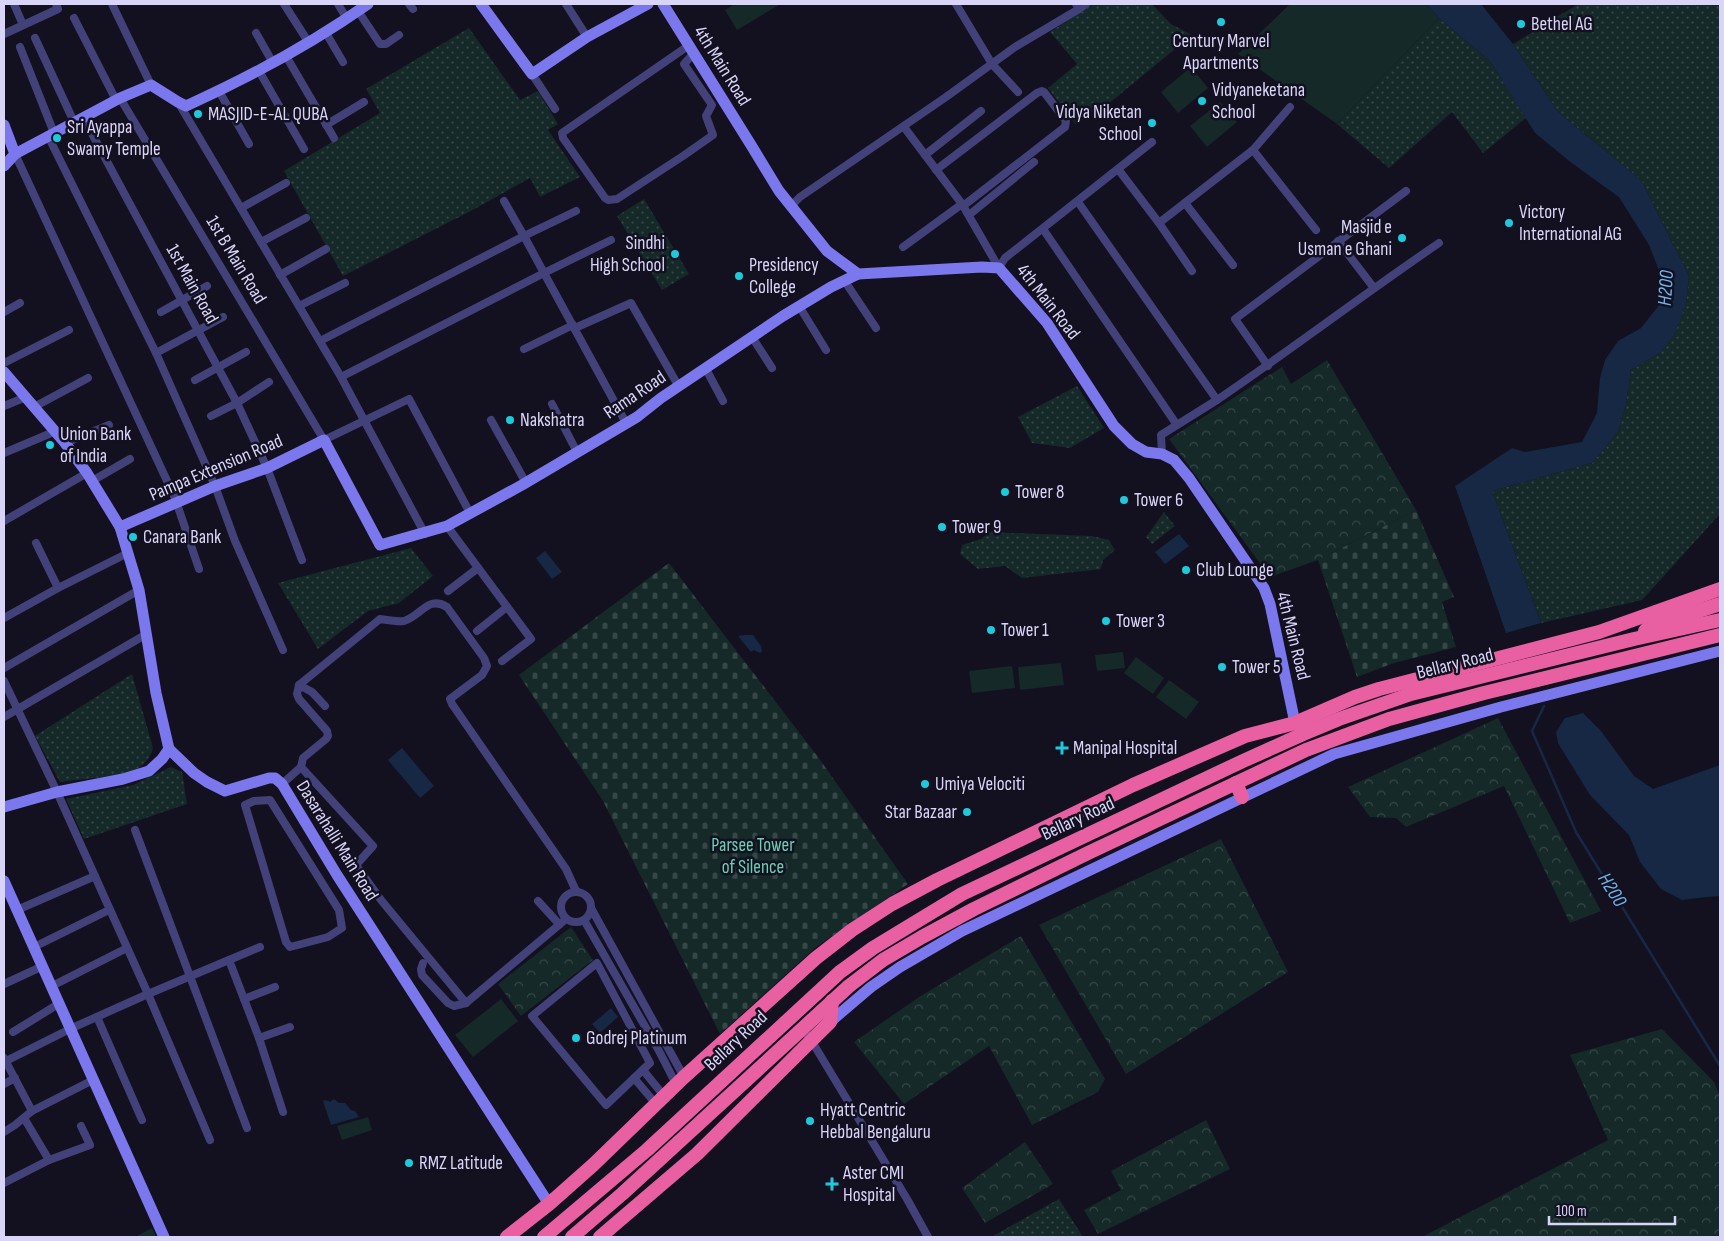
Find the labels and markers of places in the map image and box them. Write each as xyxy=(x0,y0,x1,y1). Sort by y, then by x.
place label: Bethel AG xyxy=(1531,13,1593,36)
marker: Century Marvel Apartments xyxy=(1215,16,1227,28)
marker: Bethel AG xyxy=(1515,18,1527,30)
place label: Century Marvel Apartments xyxy=(1172,30,1270,75)
place label: Vidyaneketana School xyxy=(1212,79,1305,124)
marker: Vidyaneketana School xyxy=(1196,95,1208,107)
place label: Vidya Niketan School xyxy=(1056,101,1142,146)
place label: MASJID-E-AL QUBA xyxy=(208,103,329,126)
marker: MASJID-E-AL QUBA xyxy=(192,108,204,120)
place label: Sri Ayappa Swamy Temple xyxy=(67,116,161,161)
marker: Vidya Niketan School xyxy=(1146,117,1158,129)
marker: Sri Ayappa Swamy Temple xyxy=(51,132,63,144)
place label: Victory International AG xyxy=(1519,201,1622,246)
place label: Masjid e Usman e Ghani xyxy=(1298,216,1392,261)
marker: Victory International AG xyxy=(1503,217,1515,229)
place label: Sindhi High School xyxy=(590,232,665,277)
marker: Masjid e Usman e Ghani xyxy=(1396,232,1408,244)
marker: Sindhi High School xyxy=(669,248,681,260)
place label: Presidency College xyxy=(749,254,819,299)
marker: Presidency College xyxy=(733,270,745,282)
place label: Nakshatra xyxy=(520,409,585,432)
marker: Nakshatra xyxy=(504,414,516,426)
place label: Union Bank of India xyxy=(60,423,132,468)
marker: Union Bank of India xyxy=(44,439,56,451)
place label: Tower 8 xyxy=(1015,481,1064,504)
marker: Tower 8 xyxy=(999,486,1011,498)
place label: Tower 6 xyxy=(1134,489,1183,512)
marker: Tower 6 xyxy=(1118,494,1130,506)
place label: Tower 9 xyxy=(952,516,1001,539)
marker: Tower 9 xyxy=(936,521,948,533)
place label: Canara Bank xyxy=(143,526,222,549)
marker: Canara Bank xyxy=(127,531,139,543)
place label: Club Lounge xyxy=(1196,559,1274,582)
marker: Club Lounge xyxy=(1180,564,1192,576)
place label: Tower 3 xyxy=(1116,610,1165,633)
marker: Tower 3 xyxy=(1100,615,1112,627)
place label: Tower 1 xyxy=(1001,619,1049,642)
marker: Tower 1 xyxy=(985,624,997,636)
place label: Tower 5 xyxy=(1232,656,1281,679)
marker: Tower 5 xyxy=(1216,661,1228,673)
place label: Manipal Hospital xyxy=(1073,737,1177,760)
marker: Manipal Hospital xyxy=(1055,741,1069,755)
place label: Umiya Velociti xyxy=(935,773,1025,796)
marker: Umiya Velociti xyxy=(919,778,931,790)
place label: Star Bazaar xyxy=(885,801,958,824)
marker: Star Bazaar xyxy=(961,806,973,818)
place label: Godrej Platinum xyxy=(586,1027,687,1050)
marker: Godrej Platinum xyxy=(570,1032,582,1044)
place label: Hyatt Centric Hebbal Bengaluru xyxy=(820,1099,931,1144)
marker: Hyatt Centric Hebbal Bengaluru xyxy=(804,1115,816,1127)
place label: RMZ Latitude xyxy=(419,1152,503,1175)
marker: RMZ Latitude xyxy=(403,1157,415,1169)
place label: Aster CMI Hospital xyxy=(842,1162,904,1207)
marker: Aster CMI Hospital xyxy=(825,1177,839,1191)

